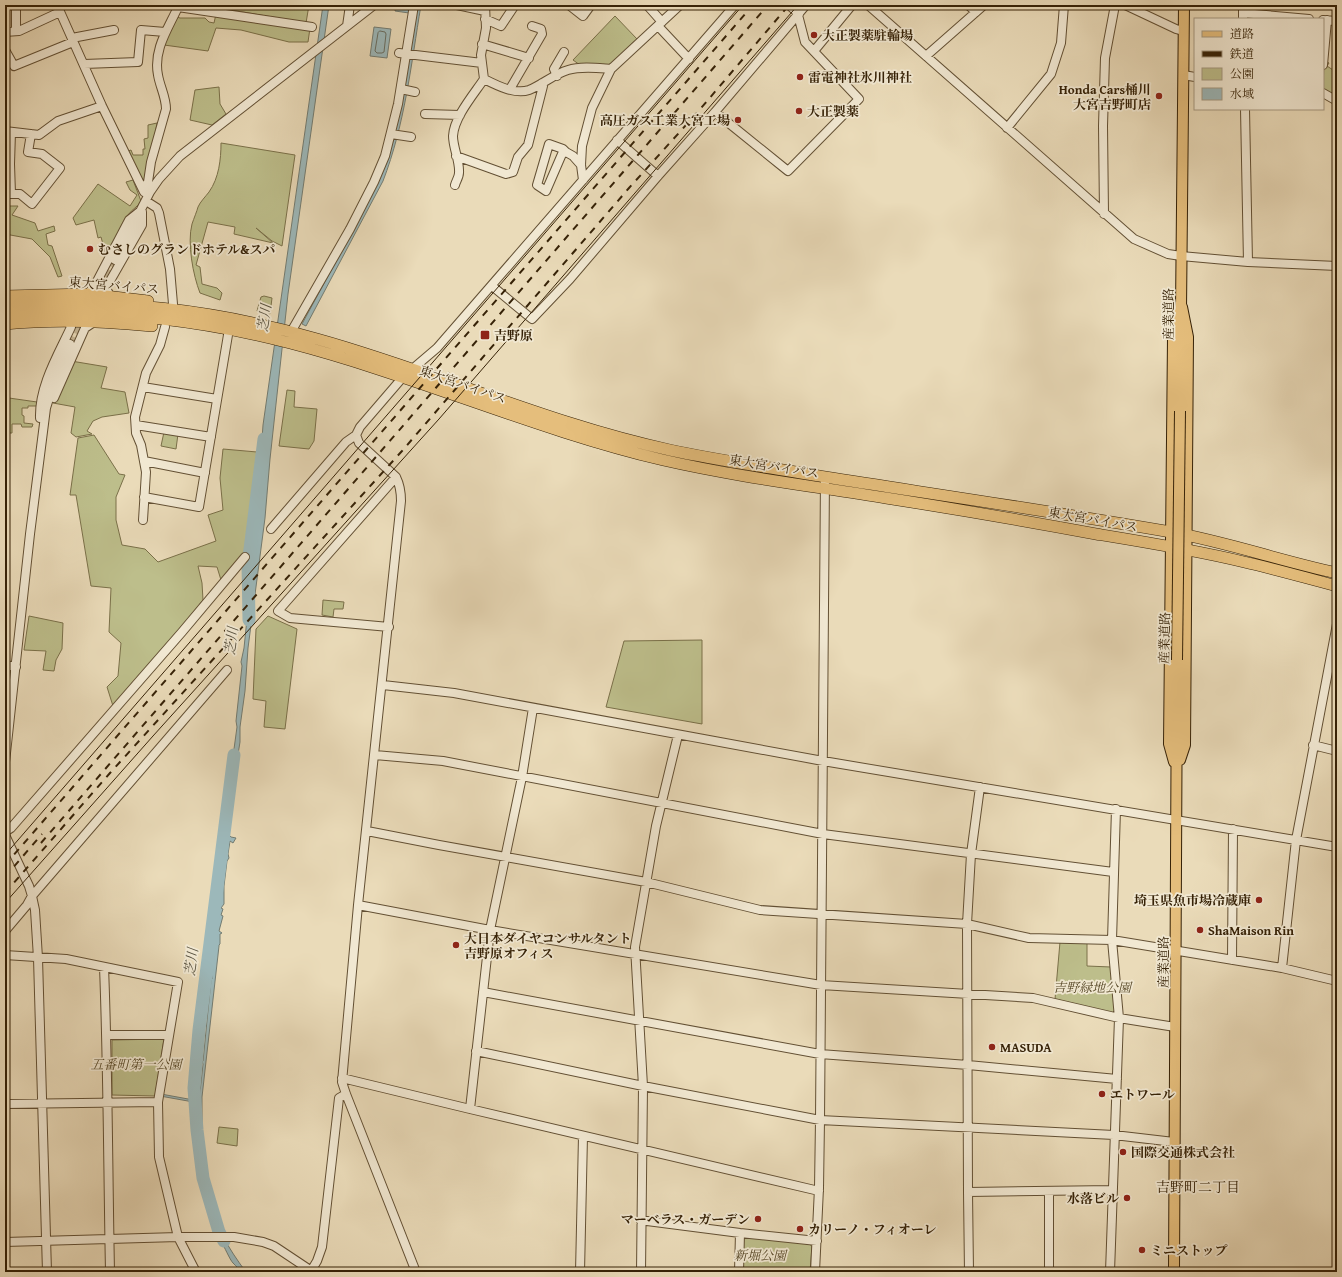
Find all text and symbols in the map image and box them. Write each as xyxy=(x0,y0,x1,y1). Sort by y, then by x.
legend xyxy=(1194,18,1324,110)
text: 道路 xyxy=(1230,25,1254,42)
place label: 大正製薬駐輪場 xyxy=(822,26,913,45)
marker: 大正製薬駐輪場 xyxy=(809,30,819,40)
text: 鉄道 xyxy=(1229,45,1254,62)
text: 公園 xyxy=(1230,65,1254,82)
place label: 雷電神社氷川神社 xyxy=(808,68,912,87)
marker: 雷電神社氷川神社 xyxy=(795,72,805,82)
place label: Honda Cars桶川 大宮吉野町店 xyxy=(1059,80,1151,114)
text: 水域 xyxy=(1230,85,1254,102)
marker: Honda Cars桶川 大宮吉野町店 xyxy=(1154,91,1164,101)
place label: 大正製薬 xyxy=(807,102,859,121)
marker: 大正製薬 xyxy=(794,106,804,116)
place label: 高圧ガス工業大宮工場 xyxy=(600,111,730,130)
marker: 高圧ガス工業大宮工場 xyxy=(733,115,743,125)
place label: むさしのグランドホテル&スパ xyxy=(98,240,275,259)
marker: むさしのグランドホテル&スパ xyxy=(85,244,95,254)
street label: 東大宮バイパス xyxy=(68,272,160,299)
street label: 産業道路 xyxy=(1159,288,1178,340)
water label: 芝川 xyxy=(252,301,276,333)
place label: 吉野原 xyxy=(494,326,533,345)
marker: 吉野原 xyxy=(479,329,491,341)
street label: 東大宮バイパス xyxy=(417,361,509,408)
street label: 東大宮バイパス xyxy=(728,450,820,483)
street label: 東大宮バイパス xyxy=(1047,502,1139,537)
street label: 産業道路 xyxy=(1155,612,1174,664)
water label: 芝川 xyxy=(219,624,243,656)
place label: 埼玉県魚市場冷蔵庫 xyxy=(1134,891,1251,910)
marker: 埼玉県魚市場冷蔵庫 xyxy=(1254,895,1264,905)
place label: ShaMaison Rin xyxy=(1208,921,1294,940)
marker: ShaMaison Rin xyxy=(1195,925,1205,935)
place label: 大日本ダイヤコンサルタント 吉野原オフィス xyxy=(464,929,632,963)
street label: 産業道路 xyxy=(1154,936,1173,988)
marker: 大日本ダイヤコンサルタント 吉野原オフィス xyxy=(451,940,461,950)
water label: 芝川 xyxy=(179,945,203,977)
park label: 吉野緑地公園 xyxy=(1053,978,1133,997)
place label: MASUDA xyxy=(1000,1038,1052,1057)
marker: MASUDA xyxy=(987,1042,997,1052)
park label: 五番町第一公園 xyxy=(90,1055,183,1074)
place label: エトワール xyxy=(1110,1085,1175,1104)
marker: エトワール xyxy=(1097,1089,1107,1099)
place label: 国際交通株式会社 xyxy=(1131,1143,1235,1162)
marker: 国際交通株式会社 xyxy=(1118,1147,1128,1157)
district label: 吉野町二丁目 xyxy=(1156,1177,1240,1197)
place label: 水落ビル xyxy=(1067,1189,1119,1208)
marker: 水落ビル xyxy=(1122,1193,1132,1203)
place label: マーベラス・ガーデン xyxy=(621,1210,750,1229)
marker: マーベラス・ガーデン xyxy=(753,1214,763,1224)
place label: カリーノ・フィオーレ xyxy=(808,1220,936,1239)
marker: カリーノ・フィオーレ xyxy=(795,1224,805,1234)
place label: ミニストップ xyxy=(1150,1241,1228,1260)
marker: ミニストップ xyxy=(1137,1245,1147,1255)
park label: 新堀公園 xyxy=(734,1246,788,1265)

